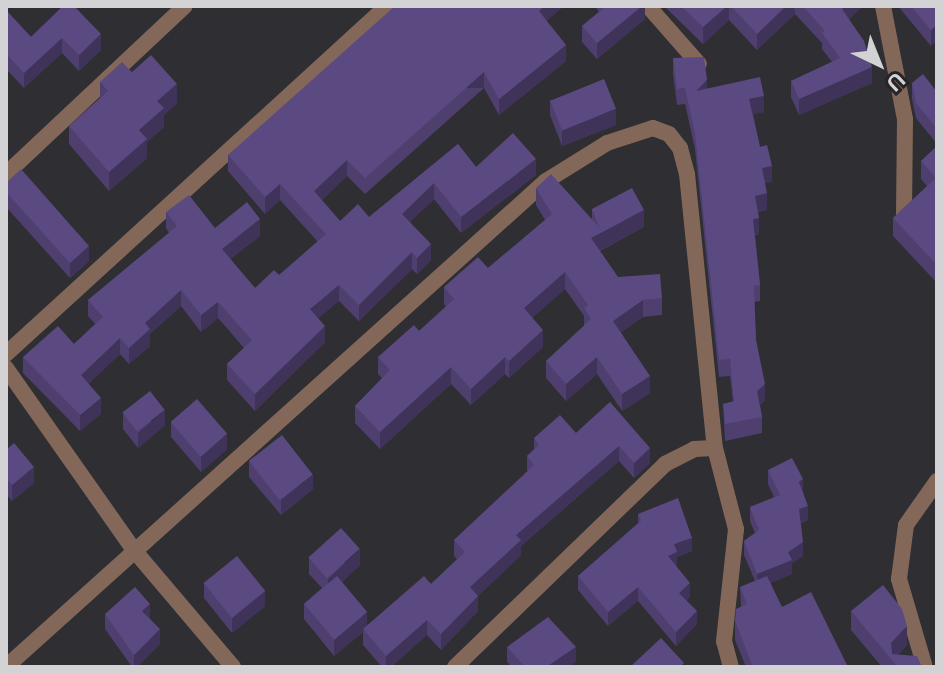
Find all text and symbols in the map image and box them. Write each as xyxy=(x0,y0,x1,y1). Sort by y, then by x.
north arrow xyxy=(839,24,919,104)
text: U xyxy=(881,67,910,96)

